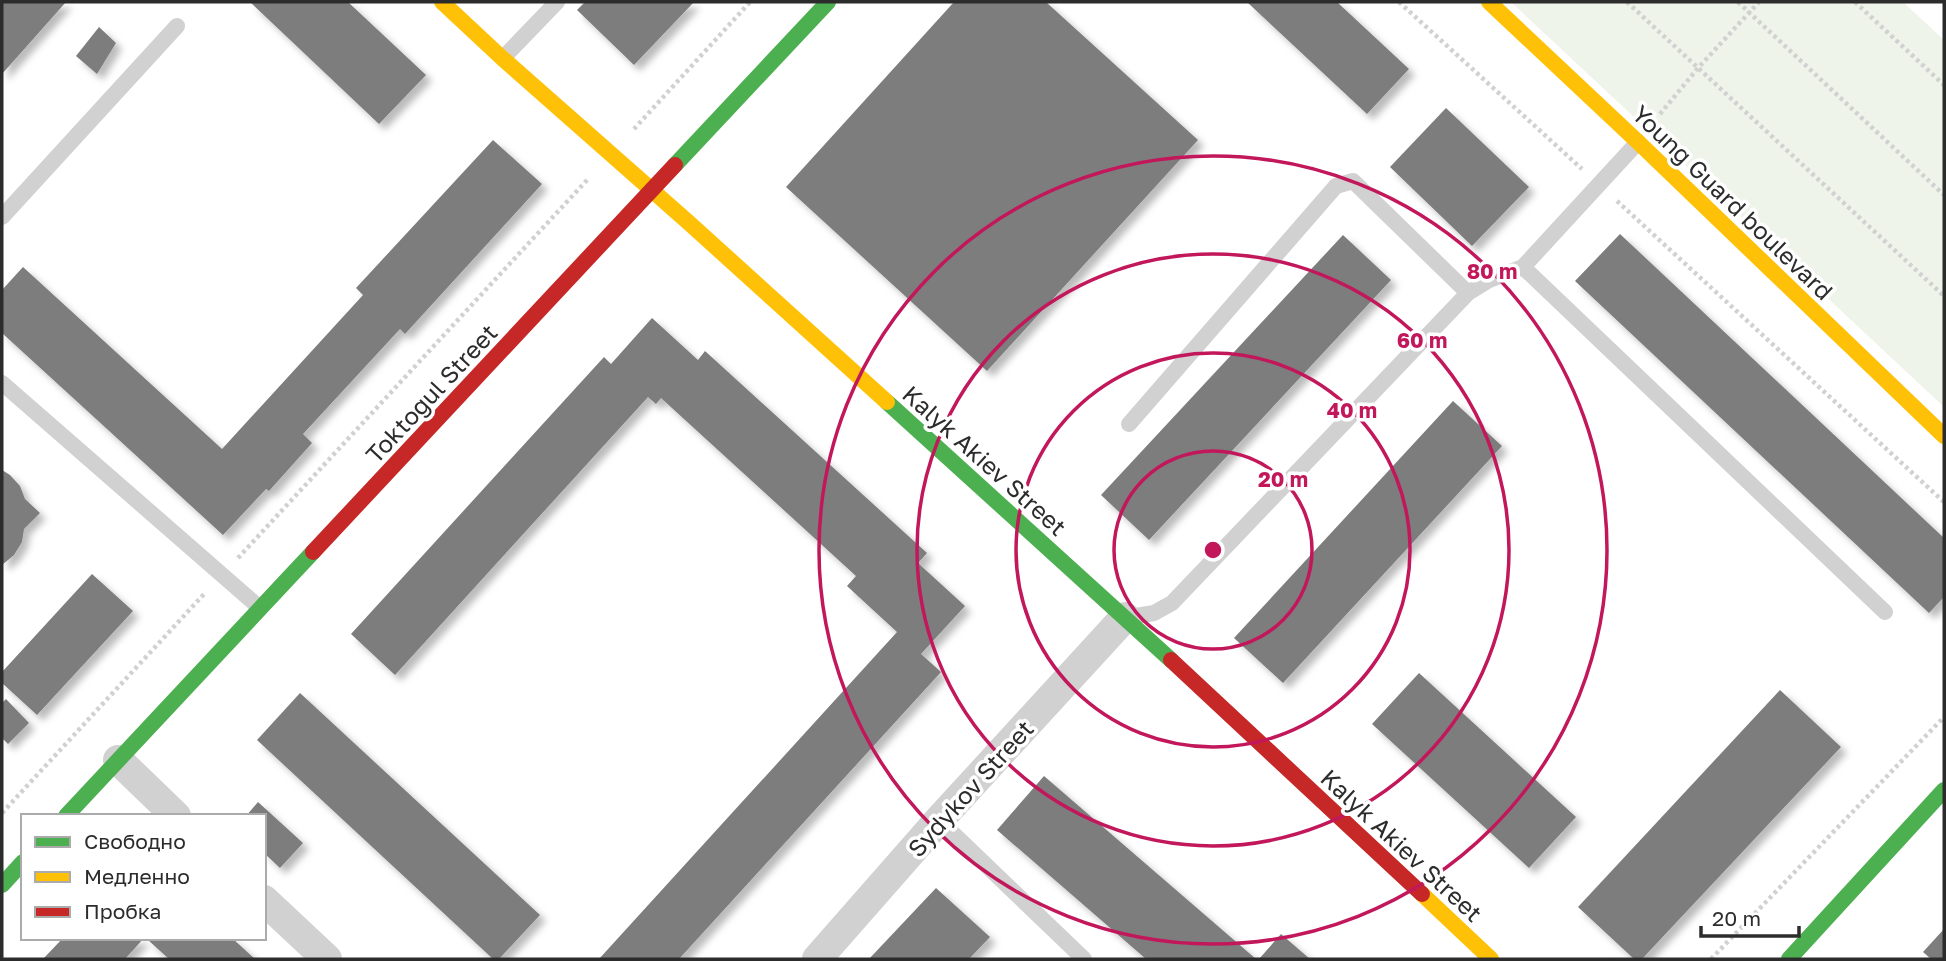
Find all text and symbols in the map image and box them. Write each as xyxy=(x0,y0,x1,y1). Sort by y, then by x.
street label: Young Guard boulevard xyxy=(1627,99,1839,305)
text: 80 m xyxy=(1467,258,1517,284)
street label: Toktogul Street xyxy=(359,318,503,468)
text: 60 m xyxy=(1397,327,1447,353)
street label: Kalyk Akiev Street xyxy=(897,379,1073,541)
text: 40 m xyxy=(1327,397,1377,423)
text: 20 m xyxy=(1258,466,1308,492)
centre of rings xyxy=(1201,538,1225,562)
street label: Sydykov Street xyxy=(901,714,1039,862)
street label: Kalyk Akiev Street xyxy=(1315,763,1489,927)
legend xyxy=(21,814,266,940)
text: Свободно xyxy=(84,828,186,854)
text: Медленно xyxy=(84,863,190,889)
scale bar xyxy=(1701,894,1799,938)
text: Пробка xyxy=(84,898,162,924)
text: 20 m xyxy=(1712,905,1761,931)

